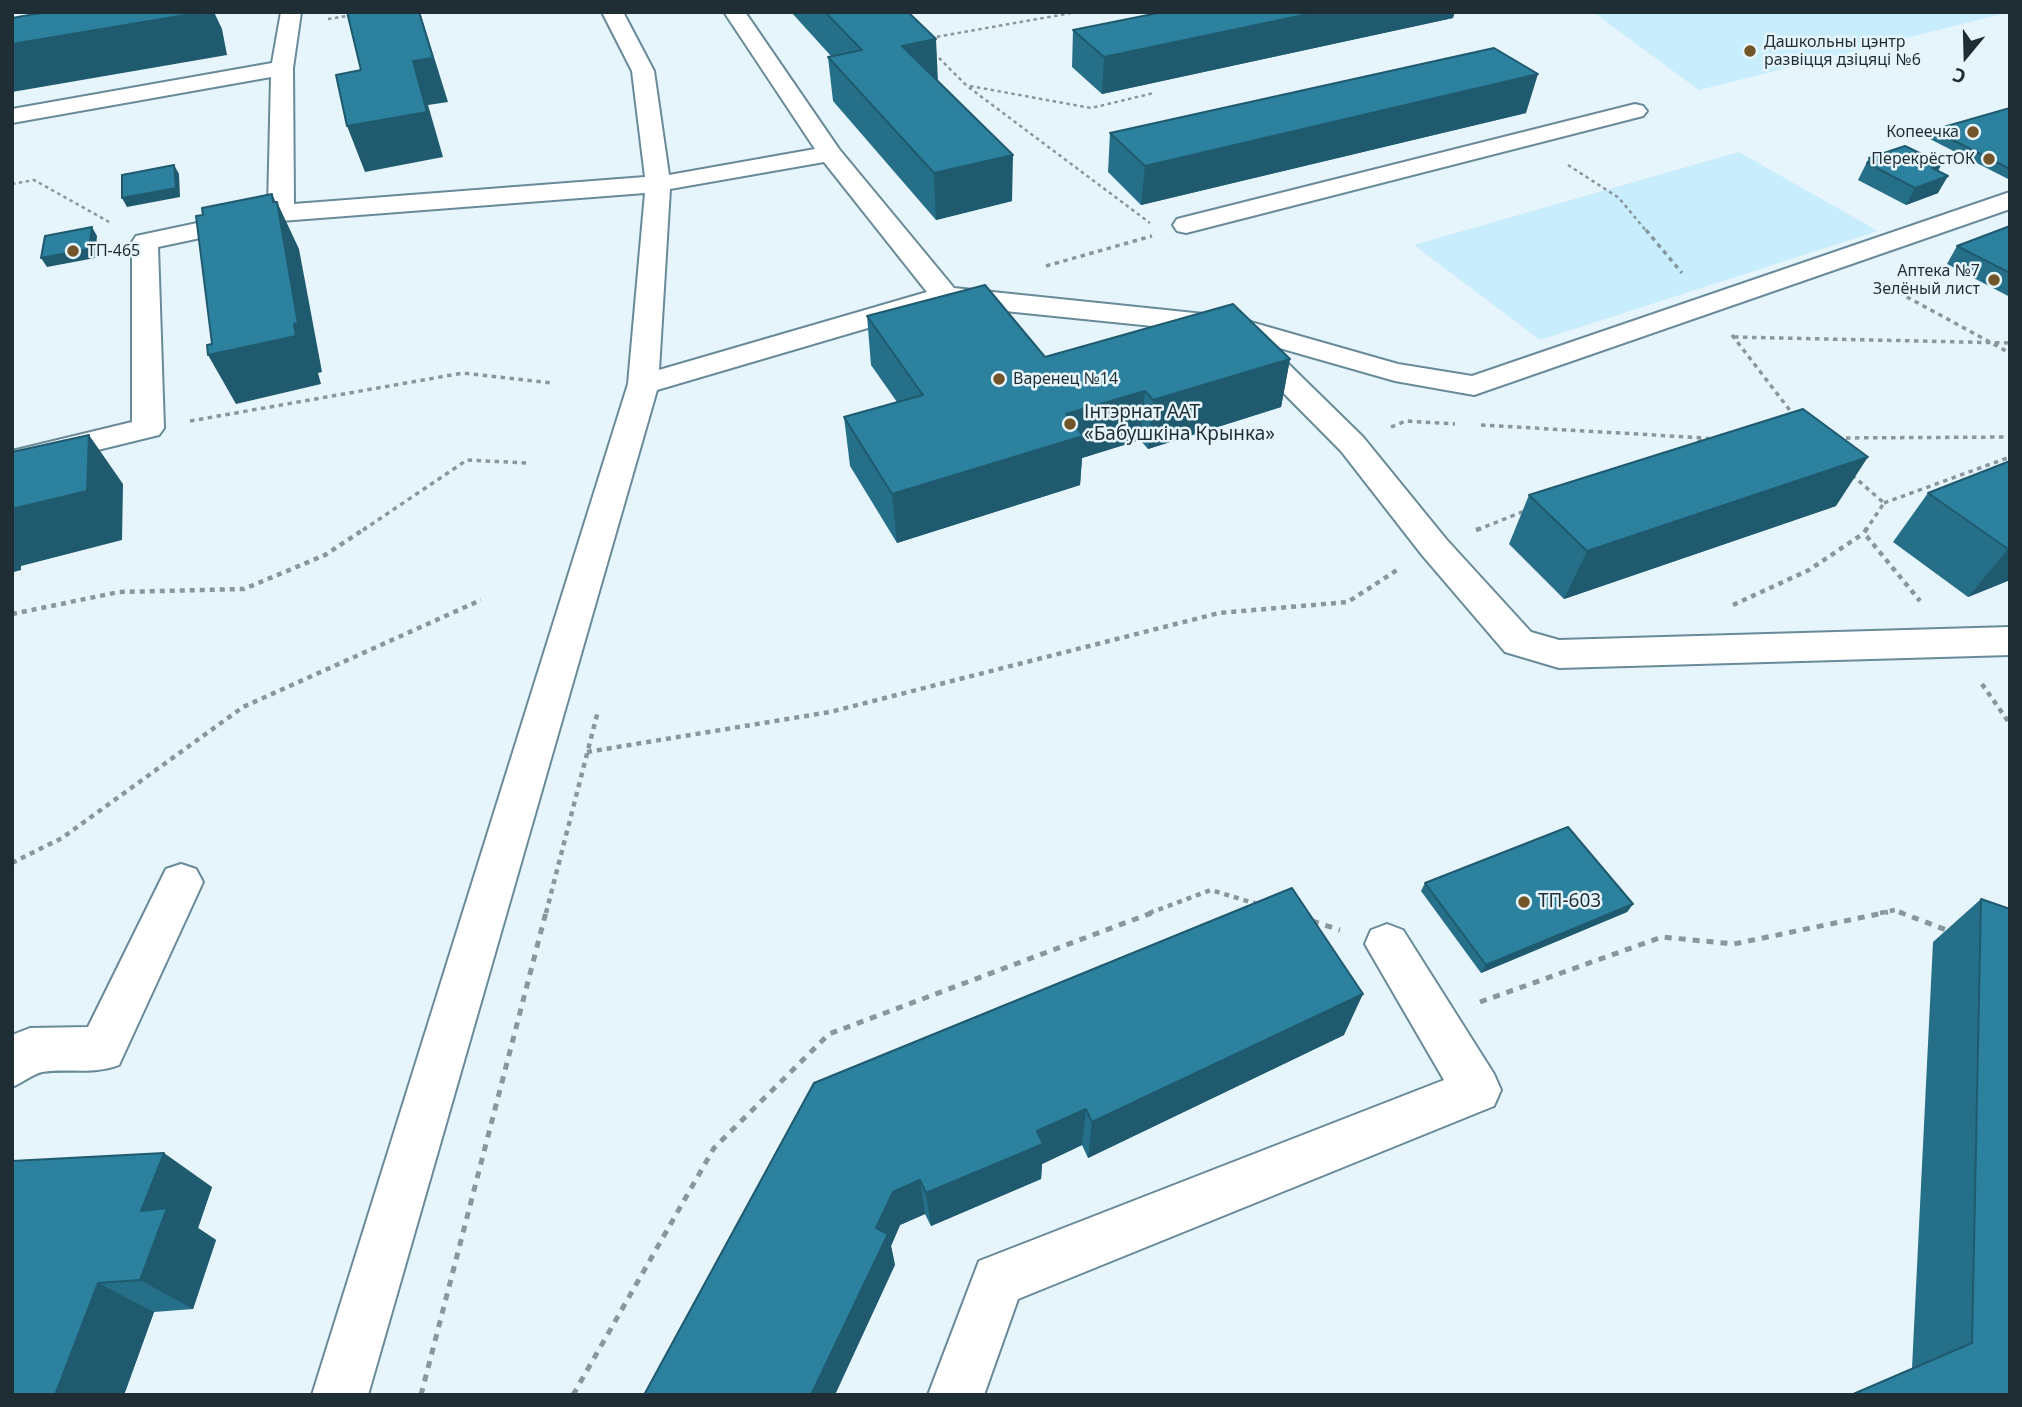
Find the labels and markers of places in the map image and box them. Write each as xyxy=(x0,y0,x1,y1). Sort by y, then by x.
place label: Дашкольны цэнтр развіцця дзіцяці №6 xyxy=(1764,32,1921,70)
marker: Дашкольны цэнтр развіцця дзіцяці №6 xyxy=(1742,43,1758,59)
place label: Копеечка xyxy=(1886,122,1959,142)
marker: Копеечка xyxy=(1965,124,1981,140)
place label: ПерекрёстОК xyxy=(1871,149,1975,169)
marker: ПерекрёстОК xyxy=(1981,151,1997,167)
place label: ТП-465 xyxy=(87,241,140,261)
marker: ТП-465 xyxy=(65,243,81,259)
place label: Аптека №7 Зелёный лист xyxy=(1873,261,1980,299)
marker: Аптека №7 Зелёный лист xyxy=(1986,272,2002,288)
place label: Варенец №14 xyxy=(1013,369,1118,389)
marker: Варенец №14 xyxy=(991,371,1007,387)
place label: Інтэрнат ААТ «Бабушкіна Крынка» xyxy=(1084,402,1275,446)
marker: Інтэрнат ААТ «Бабушкіна Крынка» xyxy=(1062,416,1078,432)
place label: ТП-603 xyxy=(1538,891,1601,913)
marker: ТП-603 xyxy=(1516,894,1532,910)

